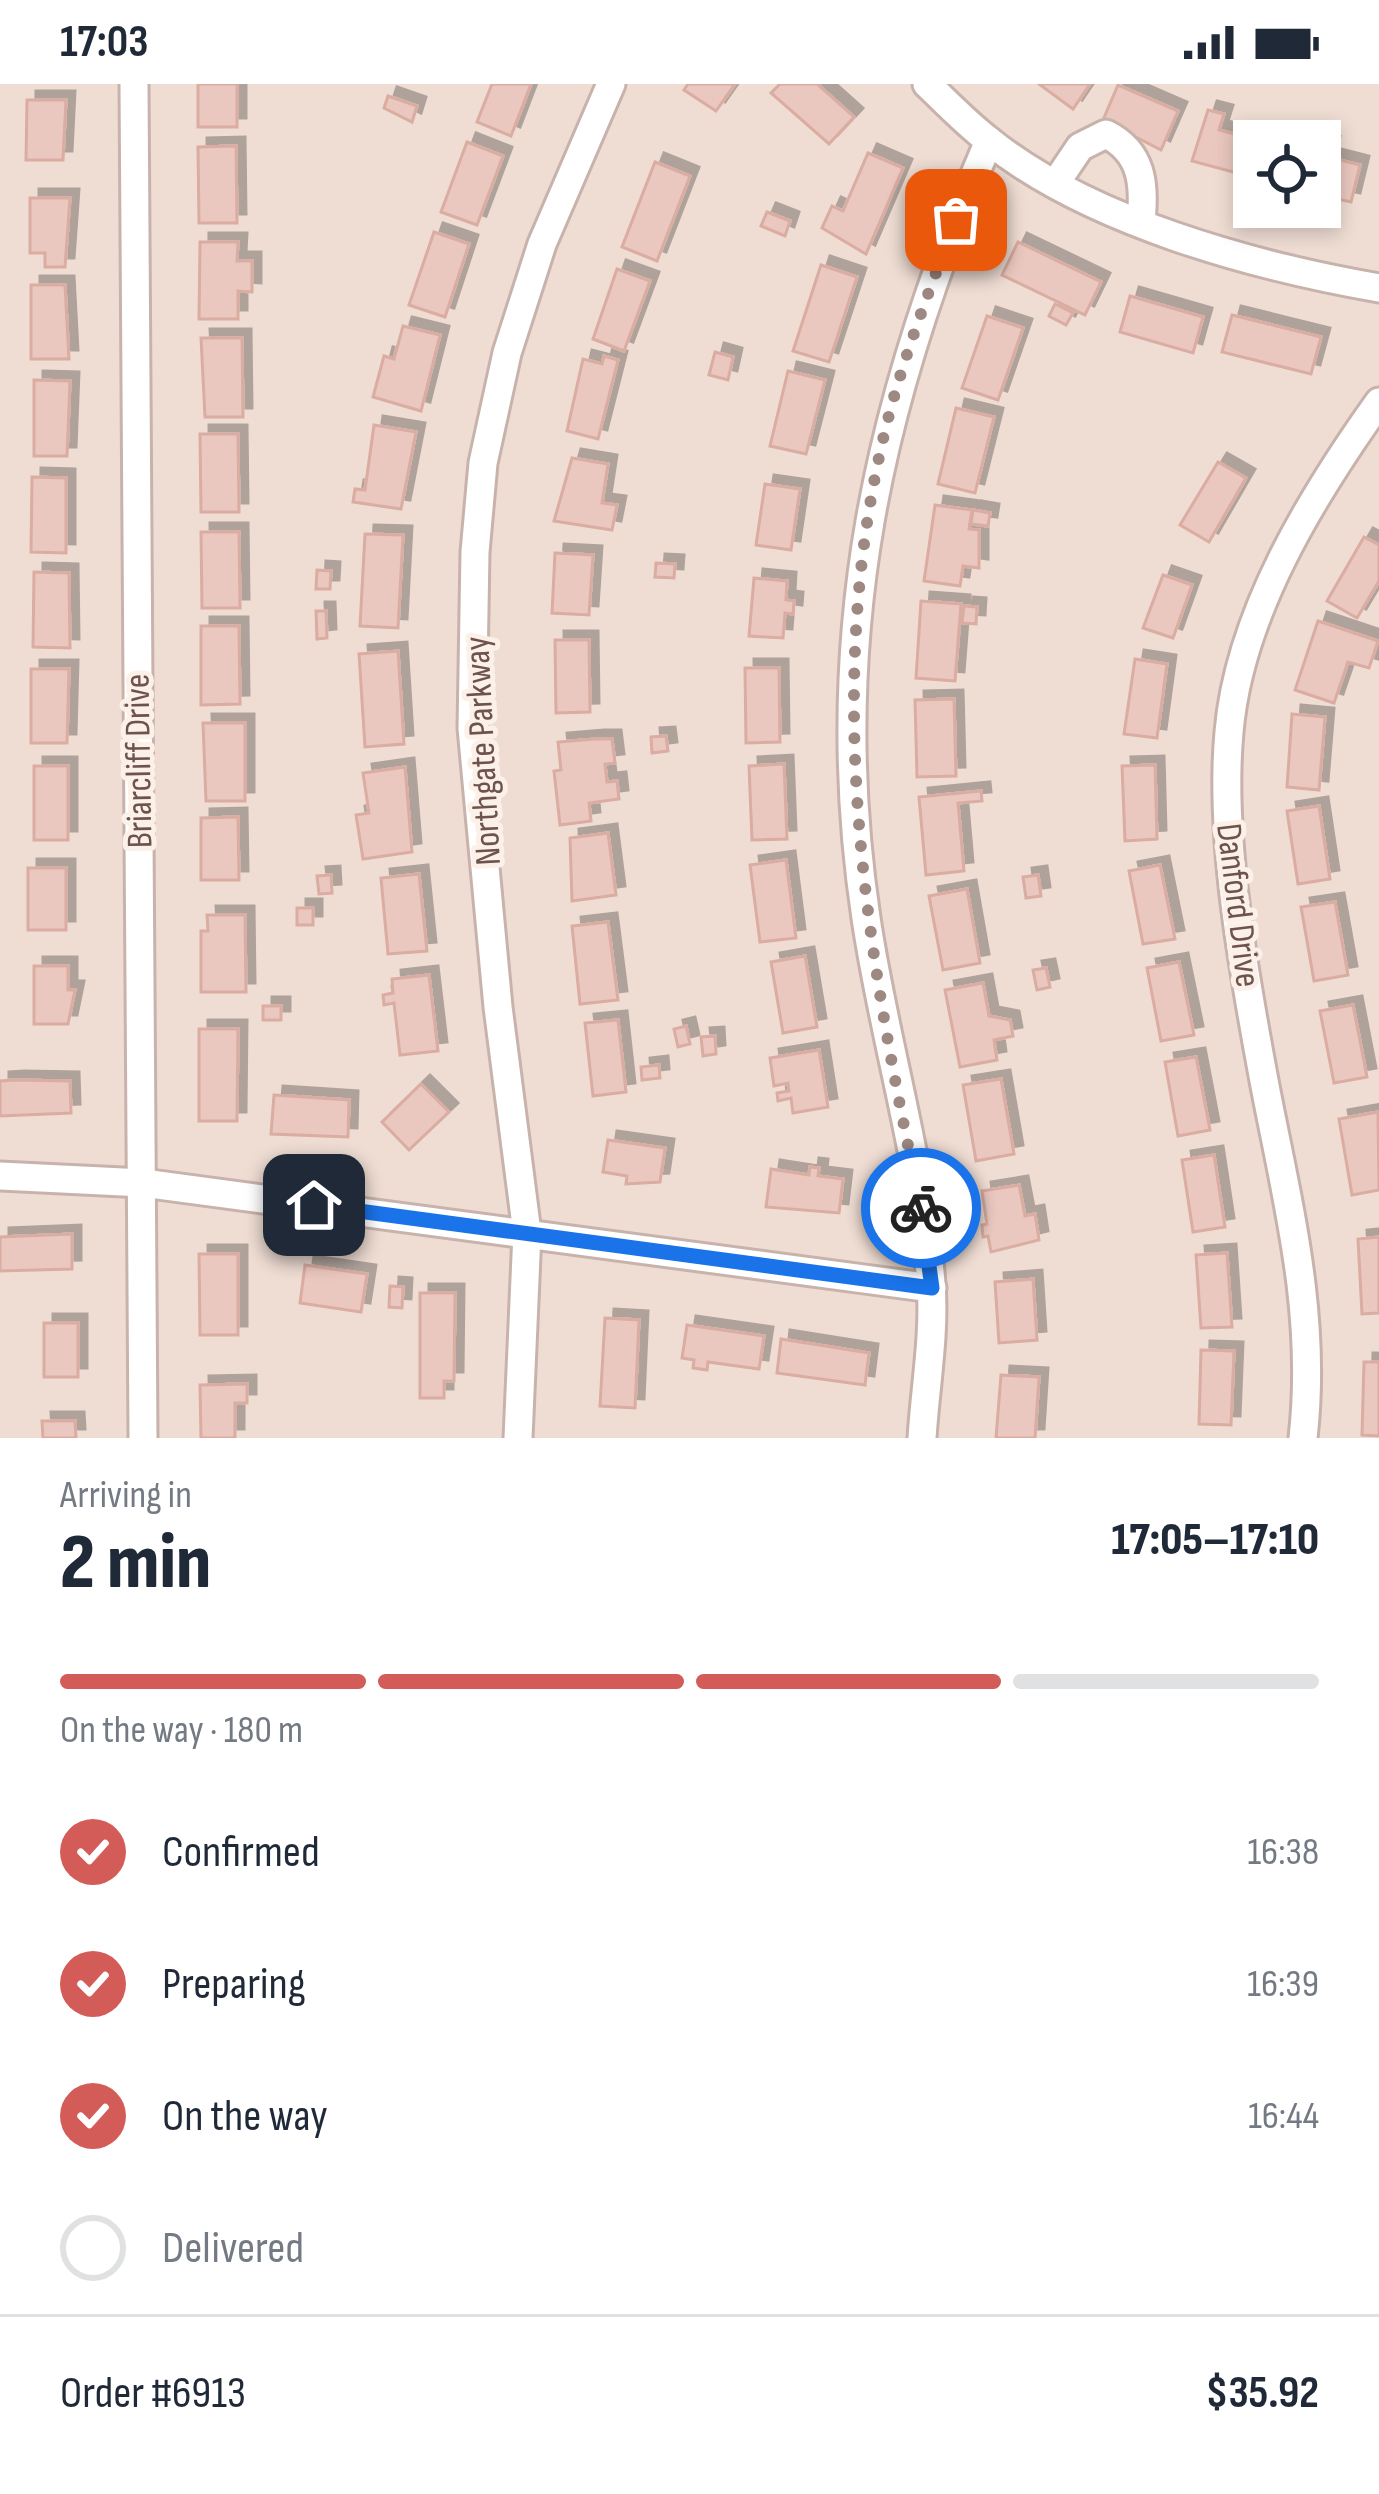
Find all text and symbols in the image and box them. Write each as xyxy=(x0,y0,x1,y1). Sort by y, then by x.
text: 17:03 xyxy=(60,15,148,70)
map controls xyxy=(1233,120,1341,228)
button: locate xyxy=(1233,120,1341,228)
pin xyxy=(905,169,1007,271)
icon: bag xyxy=(923,187,989,253)
street label: Northgate Parkway xyxy=(456,635,511,866)
street label: Briarcliff Drive xyxy=(116,673,163,849)
street label: Danford Drive xyxy=(1206,821,1269,990)
courier xyxy=(861,1148,981,1268)
pin xyxy=(263,1154,365,1256)
icon: home xyxy=(281,1172,347,1238)
icon: bike xyxy=(888,1175,954,1241)
text: Arriving in xyxy=(60,1472,192,1519)
text: 17:05–17:10 xyxy=(1111,1513,1319,1568)
text: 2 min xyxy=(60,1517,211,1610)
text: On the way · 180 m xyxy=(60,1707,303,1754)
icon: check xyxy=(60,1819,126,1885)
text: Confirmed xyxy=(162,1825,320,1880)
text: 16:38 xyxy=(1247,1829,1319,1876)
icon: check xyxy=(60,1951,126,2017)
text: Preparing xyxy=(162,1957,306,2012)
text: 16:39 xyxy=(1247,1961,1319,2008)
icon: check xyxy=(60,2083,126,2149)
text: On the way xyxy=(162,2089,328,2144)
text: 16:44 xyxy=(1248,2093,1319,2140)
text: Delivered xyxy=(162,2221,304,2276)
text: Order #6913 xyxy=(60,2366,246,2421)
text: $35.92 xyxy=(1205,2366,1319,2421)

